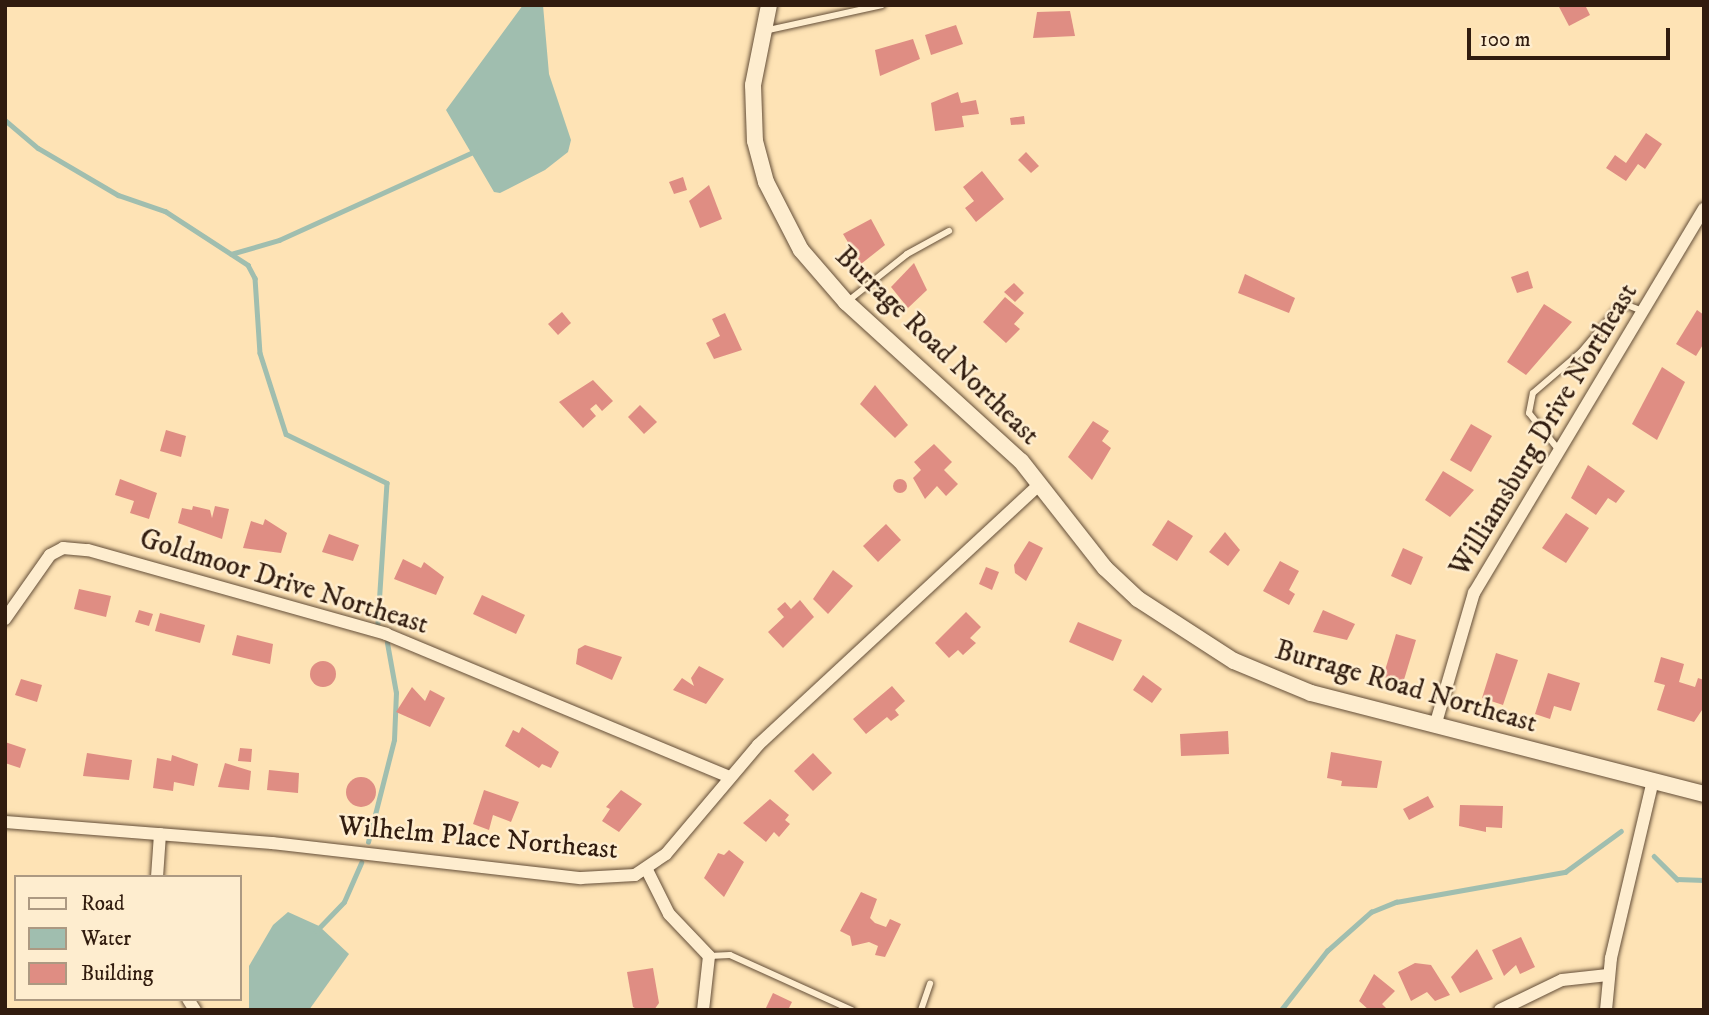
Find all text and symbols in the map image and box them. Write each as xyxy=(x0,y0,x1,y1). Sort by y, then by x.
scale bar xyxy=(1471,14,1674,58)
text: 100 m xyxy=(1480,27,1531,53)
street label: Burrage Road Northeast xyxy=(828,240,1046,452)
street label: Williamsburg Drive Northeast xyxy=(1443,277,1645,583)
street label: Goldmoor Drive Northeast xyxy=(136,522,432,642)
street label: Burrage Road Northeast xyxy=(1271,634,1541,740)
street label: Wilhelm Place Northeast xyxy=(337,809,619,867)
legend xyxy=(14,875,242,1001)
text: Road xyxy=(81,891,125,917)
text: Water xyxy=(81,926,131,952)
text: Building xyxy=(81,961,153,987)

